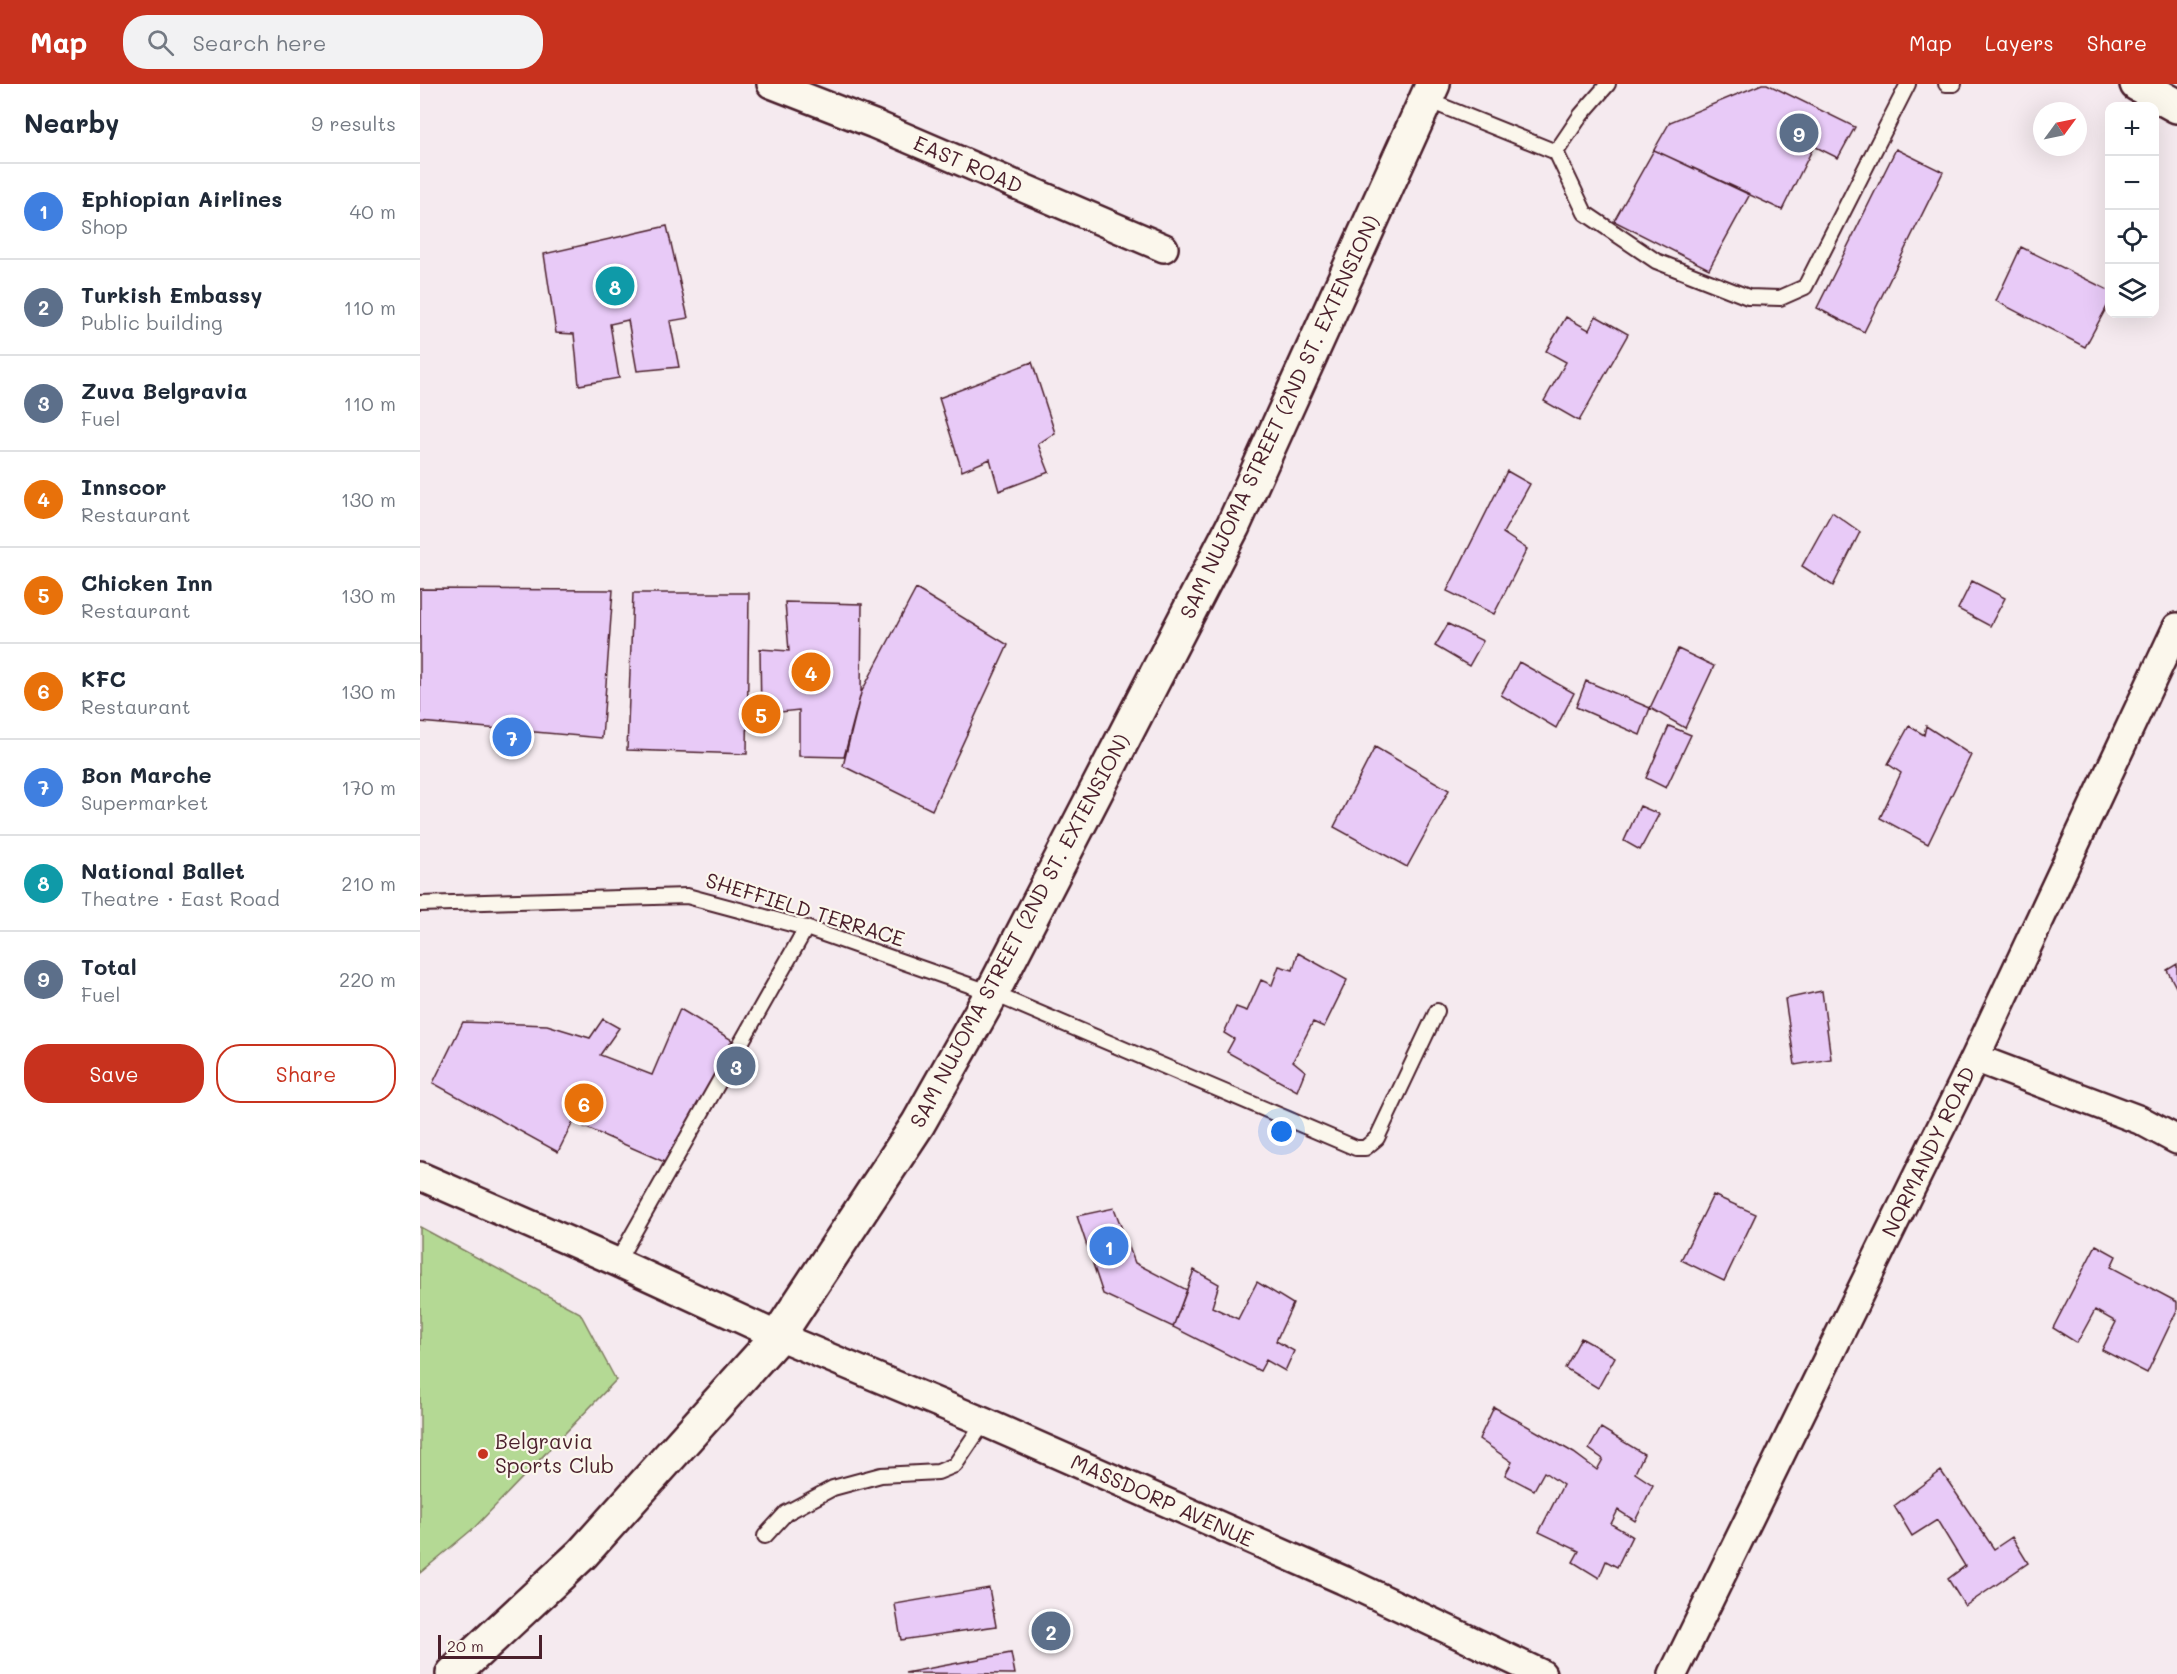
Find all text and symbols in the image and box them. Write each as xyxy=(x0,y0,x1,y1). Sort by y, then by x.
search box xyxy=(123,15,543,69)
text: Map xyxy=(30,24,87,60)
icon: search xyxy=(144,26,177,59)
text: Search here xyxy=(192,28,326,57)
text: Map xyxy=(1909,29,1952,56)
text: Layers xyxy=(1985,29,2054,56)
text: Share xyxy=(2087,29,2147,56)
north arrow xyxy=(2033,102,2087,156)
map controls xyxy=(2105,102,2159,318)
button: + xyxy=(2105,102,2159,156)
text: Nearby xyxy=(24,106,119,140)
text: 9 results xyxy=(311,110,396,136)
pin: 9 xyxy=(1780,110,1818,156)
street label: EAST ROAD xyxy=(910,129,1027,199)
button: − xyxy=(2105,156,2159,210)
text: Ephiopian Airlines xyxy=(81,184,282,213)
text: 1 xyxy=(39,198,48,224)
text: 40 m xyxy=(350,198,396,224)
street label: SAM NUJOMA STREET (2ND ST. EXTENSION) xyxy=(1173,210,1384,623)
button: locate xyxy=(2105,210,2159,264)
text: Shop xyxy=(81,213,128,239)
pin: 8 xyxy=(596,264,634,308)
button: layers xyxy=(2105,264,2159,318)
text: Turkish Embassy xyxy=(81,280,262,309)
text: 2 xyxy=(38,294,49,320)
text: 110 m xyxy=(343,294,396,320)
text: Public building xyxy=(81,309,223,335)
text: Zuva Belgravia xyxy=(81,376,247,405)
text: 3 xyxy=(38,390,50,416)
text: 110 m xyxy=(343,390,396,416)
text: Fuel xyxy=(81,405,121,431)
text: Innscor xyxy=(81,472,167,501)
text: 4 xyxy=(37,486,50,512)
text: 130 m xyxy=(341,486,396,512)
text: Restaurant xyxy=(81,501,191,527)
text: Chicken Inn xyxy=(81,568,213,597)
text: 5 xyxy=(38,582,49,608)
text: 130 m xyxy=(341,582,396,608)
text: Restaurant xyxy=(81,597,191,623)
pin: 4 xyxy=(792,650,830,694)
text: KFC xyxy=(81,664,126,693)
text: 6 xyxy=(37,678,50,704)
text: 130 m xyxy=(341,678,396,704)
pin: 5 xyxy=(742,692,780,736)
text: Restaurant xyxy=(81,693,191,719)
pin: 7 xyxy=(492,714,532,760)
street label: SAM NUJOMA STREET (2ND ST. EXTENSION) xyxy=(903,729,1134,1132)
text: Bon Marche xyxy=(81,760,212,789)
text: 7 xyxy=(38,774,49,800)
text: 170 m xyxy=(341,774,396,800)
text: Supermarket xyxy=(81,789,208,815)
text: National Ballet xyxy=(81,856,245,885)
street label: SHEFFIELD TERRACE xyxy=(703,865,908,952)
text: 8 xyxy=(37,870,50,896)
text: 210 m xyxy=(341,870,396,896)
text: Theatre · East Road xyxy=(81,885,280,911)
text: Total xyxy=(81,952,137,981)
text: 9 xyxy=(37,966,50,992)
text: 220 m xyxy=(339,966,396,992)
text: Fuel xyxy=(81,981,121,1007)
button: Save xyxy=(24,1044,204,1103)
button: Share xyxy=(216,1044,396,1103)
pin: 3 xyxy=(716,1044,756,1088)
street label: NORMANDY ROAD xyxy=(1875,1062,1981,1241)
pin: 6 xyxy=(564,1080,604,1126)
your location xyxy=(1267,1117,1296,1146)
pin: 1 xyxy=(1090,1224,1128,1268)
place label: Belgravia Sports Club xyxy=(495,1427,614,1478)
marker: Belgravia Sports Club xyxy=(476,1447,490,1461)
street label: MASSDORP AVENUE xyxy=(1067,1447,1258,1552)
pin: 2 xyxy=(1032,1608,1070,1654)
scale bar xyxy=(438,1632,542,1660)
text: 20 m xyxy=(447,1635,484,1656)

